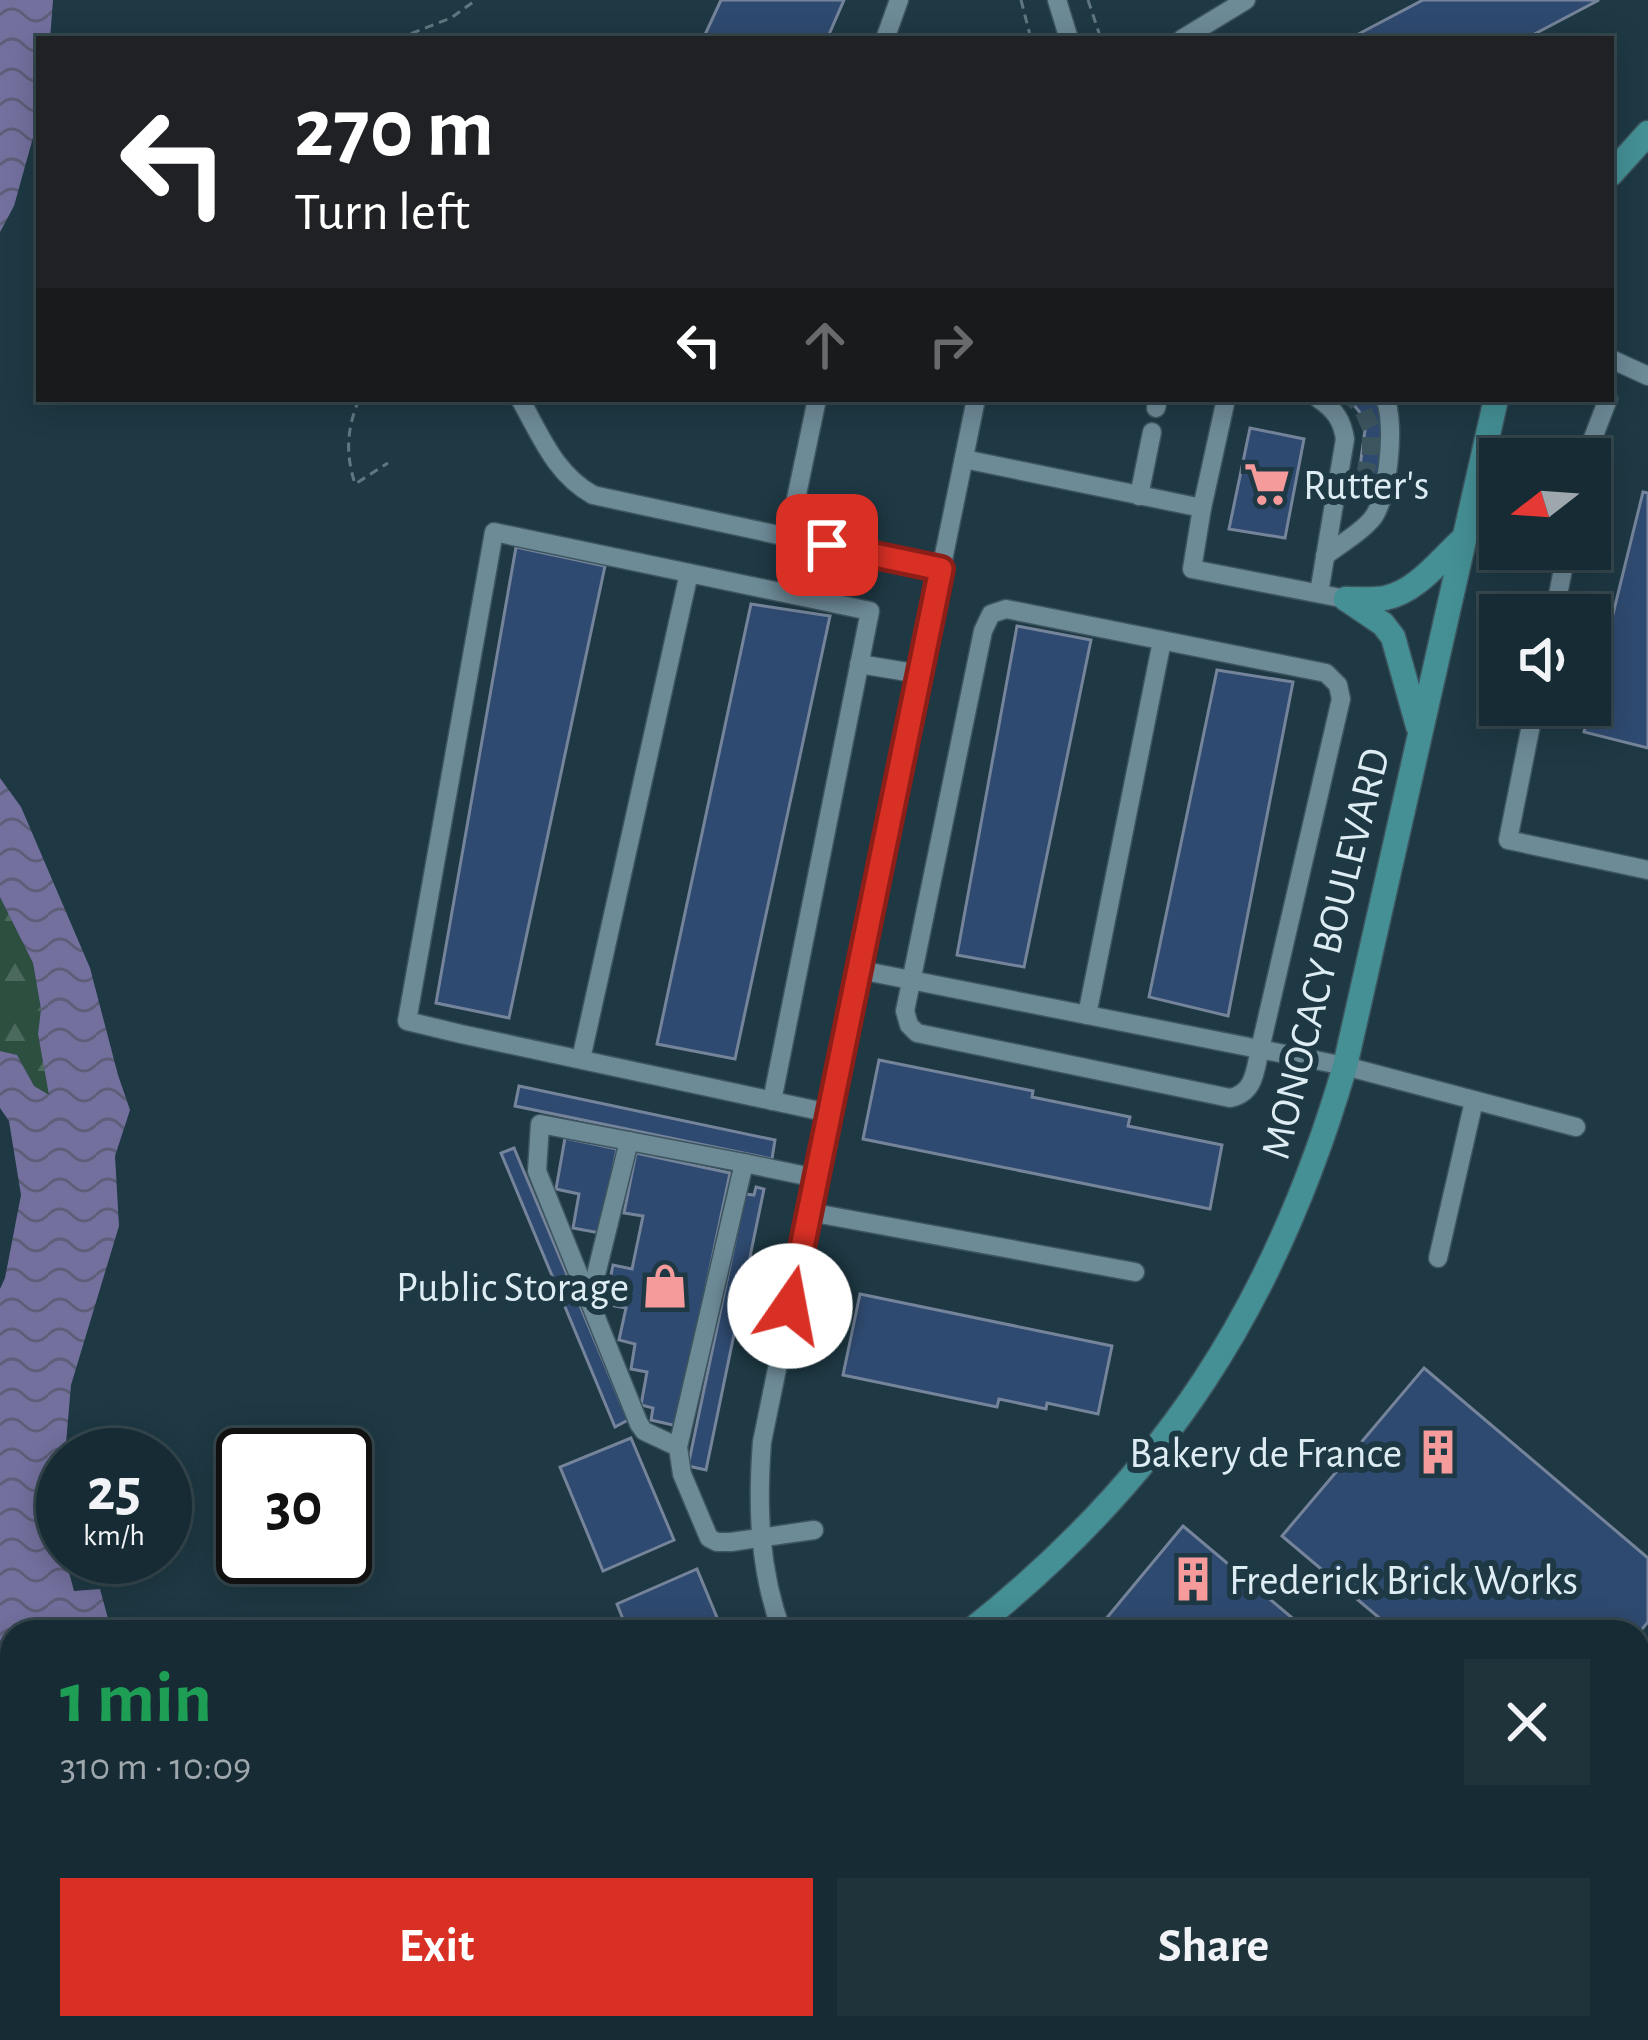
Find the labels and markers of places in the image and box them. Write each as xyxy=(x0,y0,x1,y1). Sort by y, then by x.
supermarket icon: Rutter's xyxy=(1242,459,1292,509)
place label: Rutter's xyxy=(1303,465,1429,507)
pin xyxy=(776,494,878,596)
shop icon: Public Storage xyxy=(640,1261,690,1311)
place label: Public Storage xyxy=(396,1267,629,1309)
building icon: Bakery de France xyxy=(1413,1427,1463,1477)
place label: Bakery de France xyxy=(1129,1433,1402,1475)
building icon: Frederick Brick Works xyxy=(1168,1554,1218,1604)
place label: Frederick Brick Works xyxy=(1229,1560,1578,1602)

